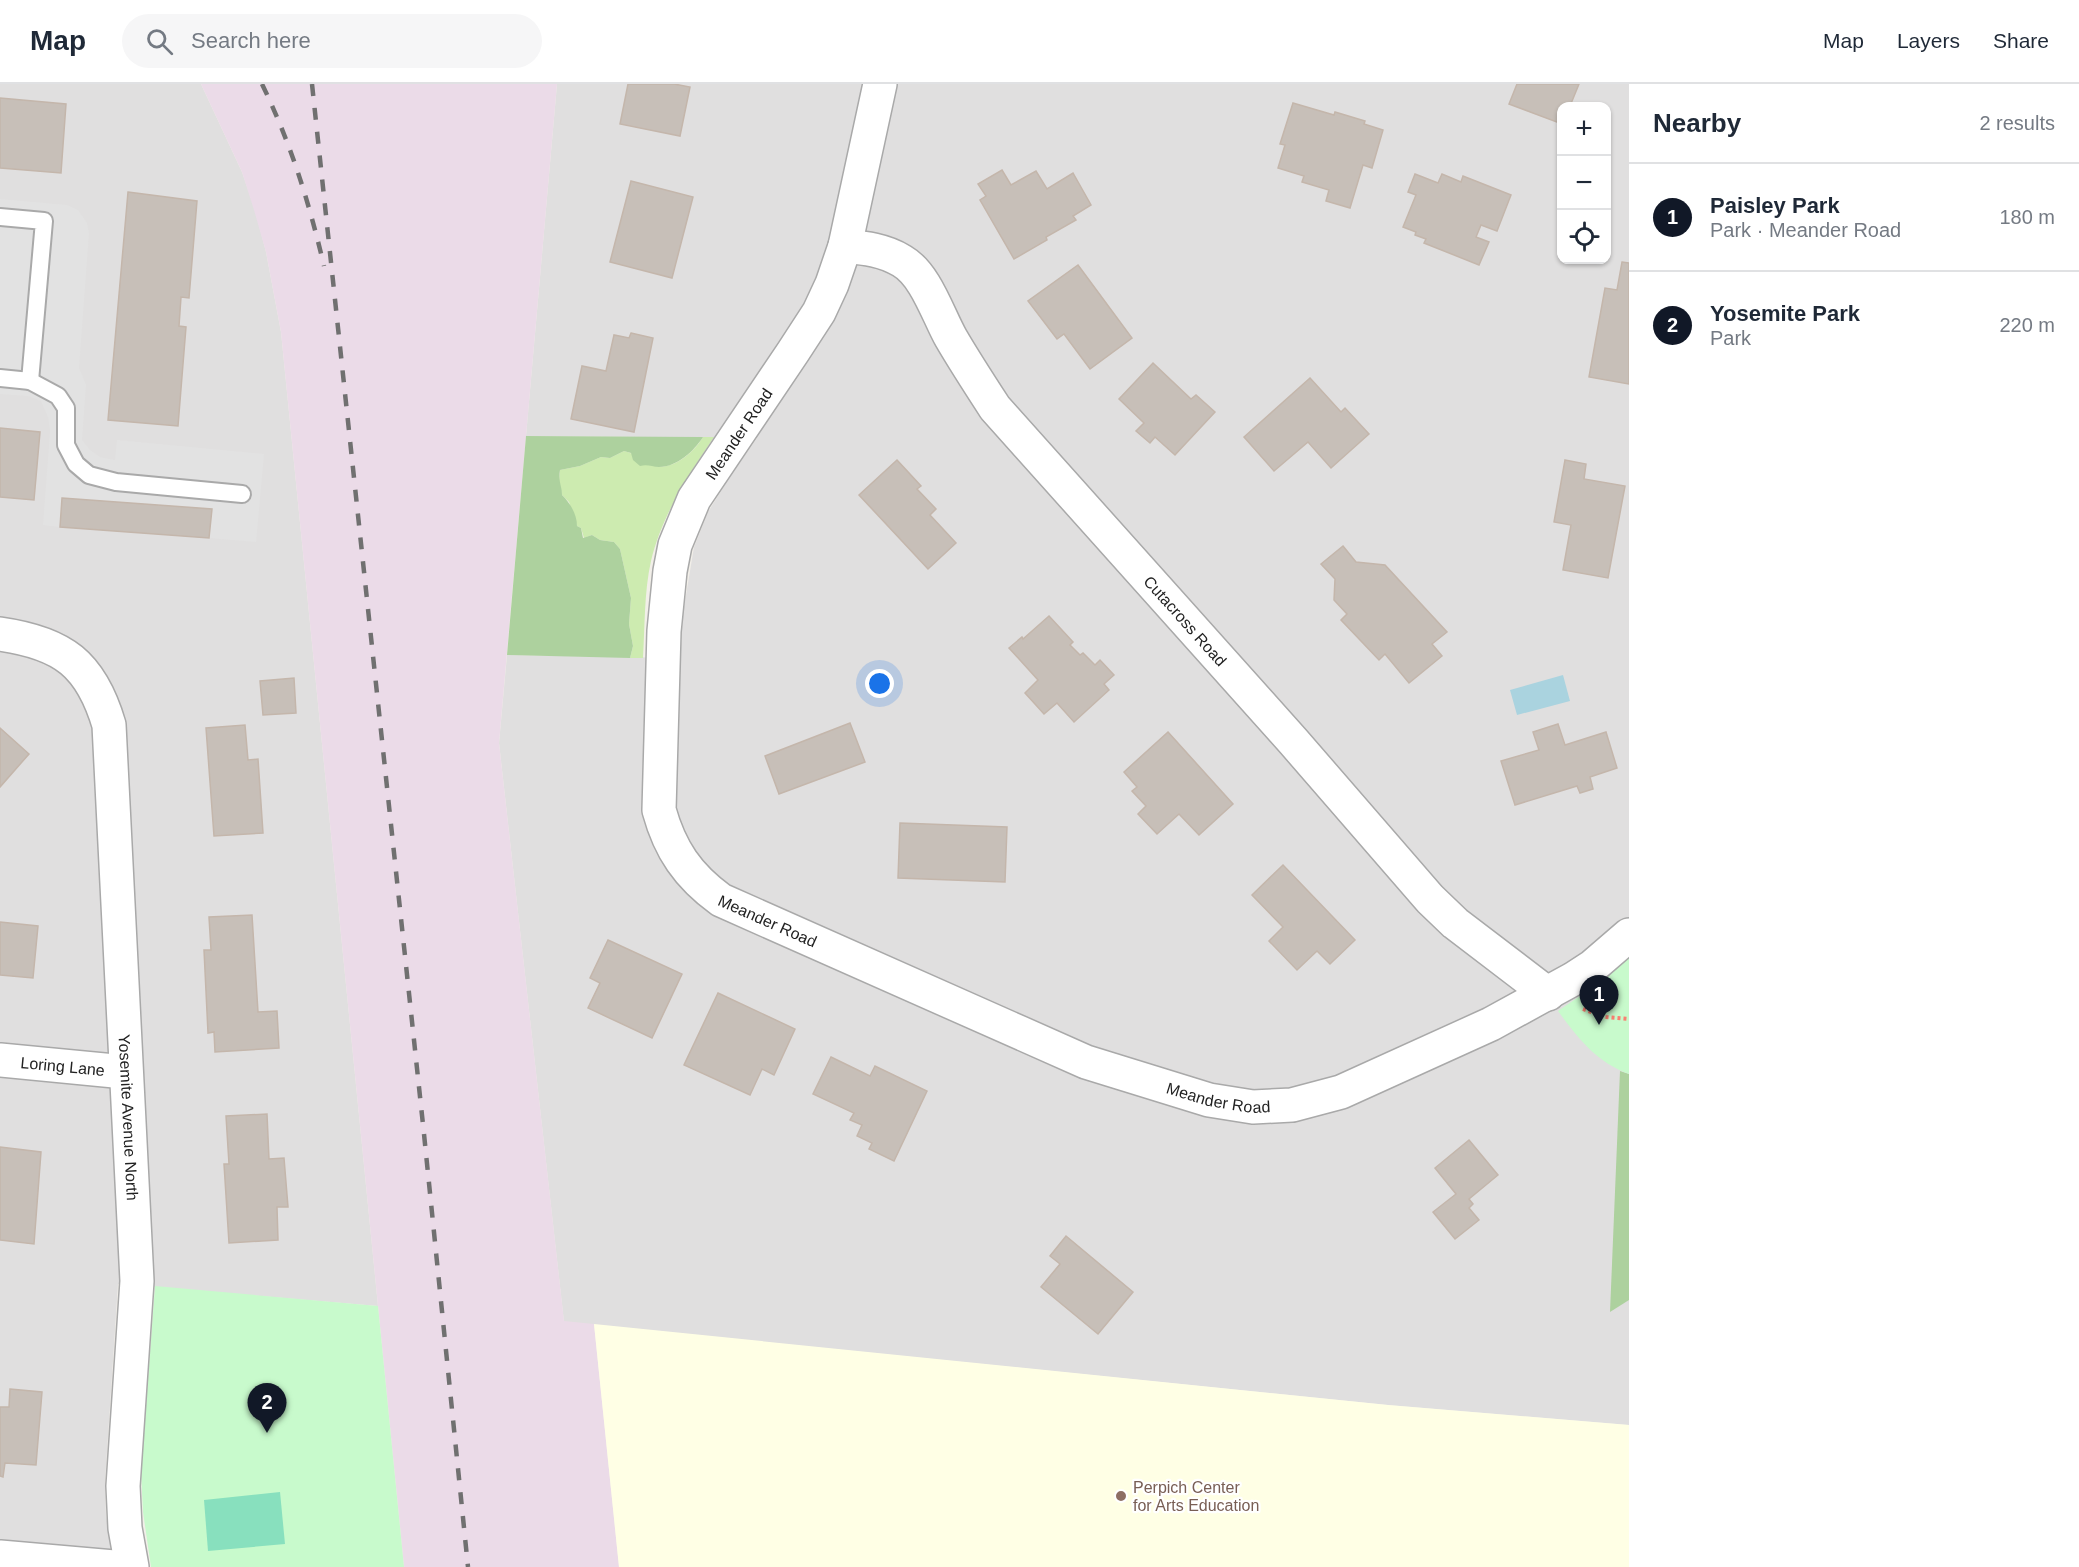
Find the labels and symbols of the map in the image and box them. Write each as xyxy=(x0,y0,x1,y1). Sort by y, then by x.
street label: Meander Road xyxy=(702,385,776,483)
street label: Cutacross Road xyxy=(1141,572,1230,669)
your location xyxy=(865,669,894,698)
street label: Meander Road xyxy=(716,891,819,950)
pin: 1 xyxy=(1580,976,1618,1025)
street label: Yosemite Avenue North xyxy=(116,1034,141,1201)
street label: Loring Lane xyxy=(20,1054,106,1079)
street label: Meander Road xyxy=(1164,1079,1271,1116)
pin: 2 xyxy=(248,1384,286,1433)
place label: Perpich Center for Arts Education xyxy=(1133,1479,1259,1514)
marker: Perpich Center for Arts Education xyxy=(1114,1489,1128,1503)

